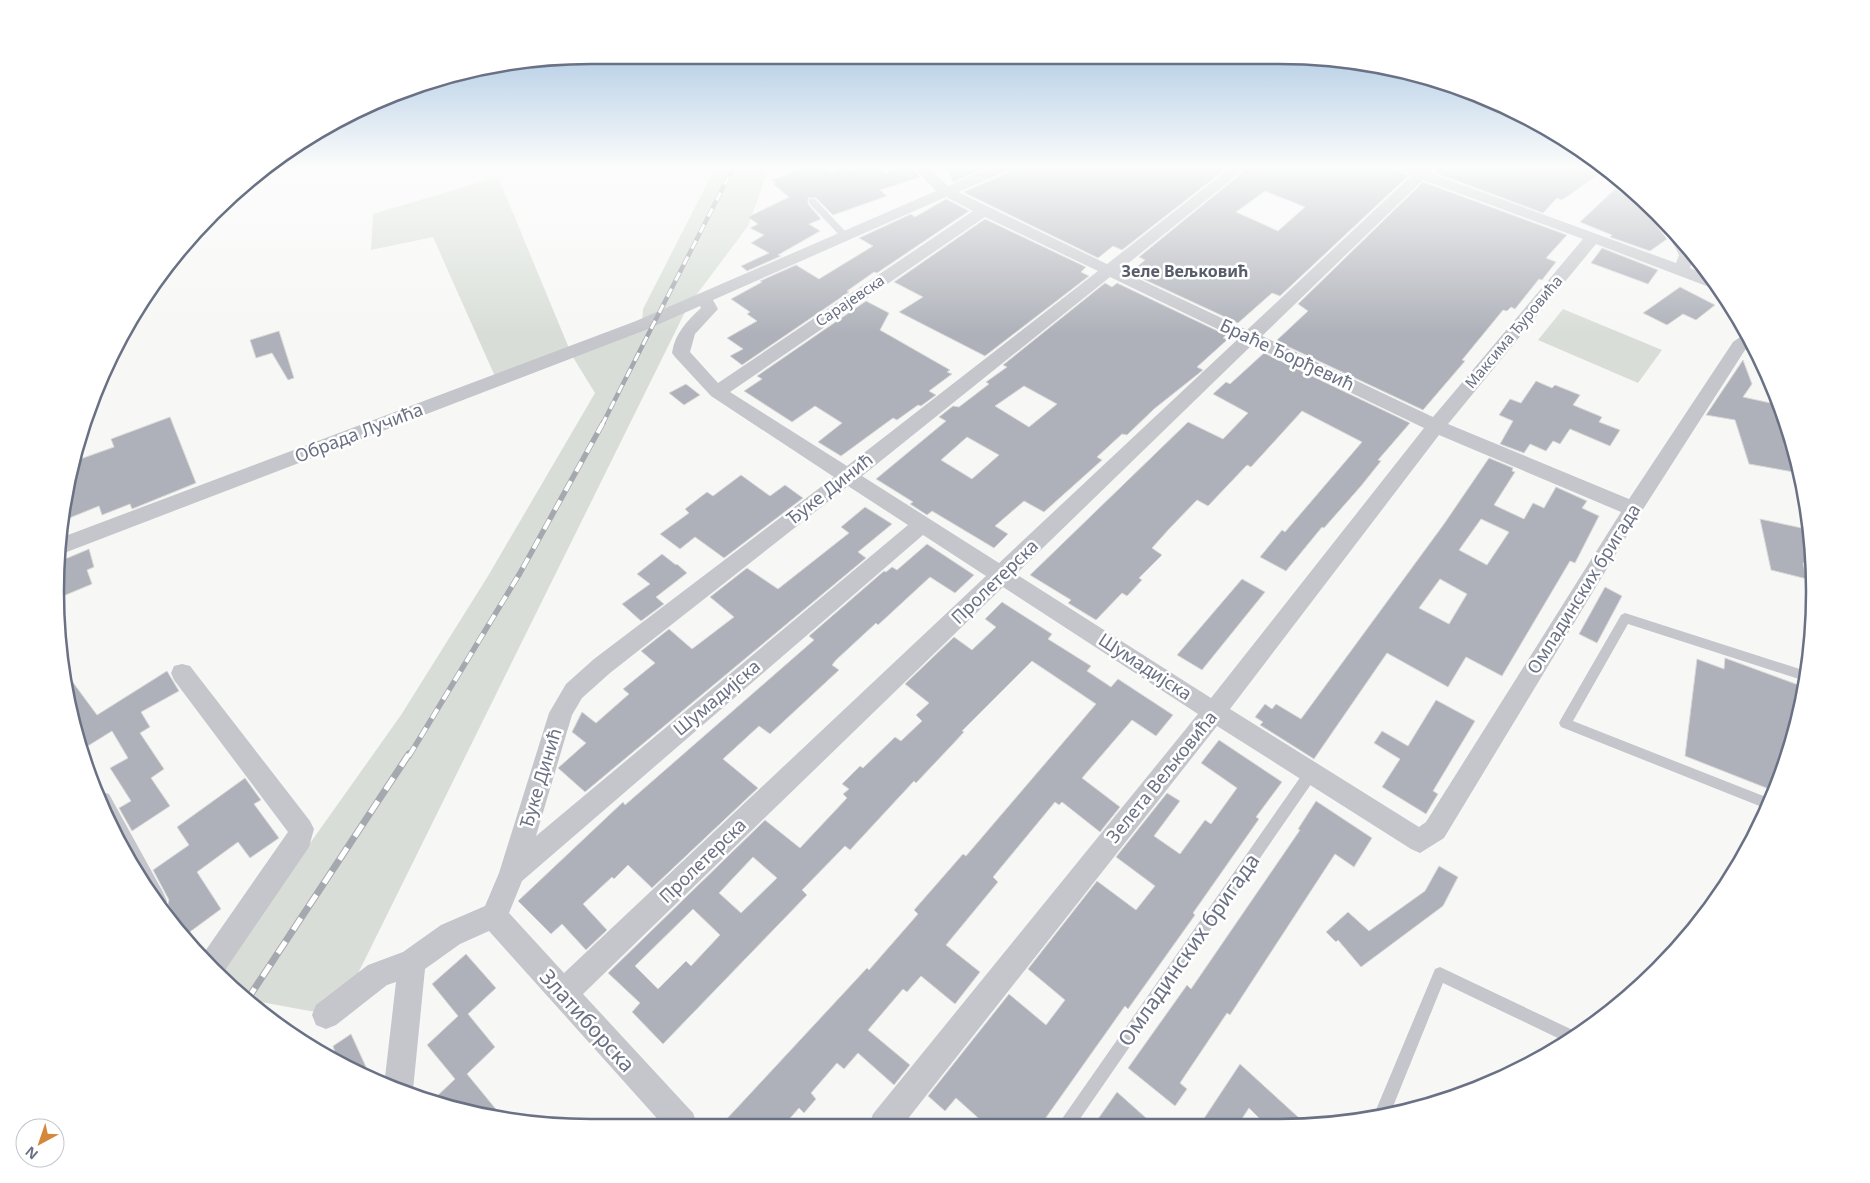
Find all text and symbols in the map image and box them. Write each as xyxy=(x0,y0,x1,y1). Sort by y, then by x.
district label: Зеле Вељковић xyxy=(1122,260,1248,282)
street label: Сарајевска xyxy=(811,270,888,331)
street label: Максима Ђуровића xyxy=(1460,271,1566,392)
street label: Браће Ђорђевић xyxy=(1216,312,1359,396)
street label: Обрада Лучића xyxy=(291,397,426,468)
street label: Ђуке Динић xyxy=(781,447,877,529)
street label: Омладинских бригада xyxy=(1521,499,1645,678)
street label: Пролетерска xyxy=(946,534,1043,629)
street label: Шумадијска xyxy=(1094,627,1197,705)
street label: Шумадијска xyxy=(668,654,765,741)
street label: Зелета Вељковића xyxy=(1101,705,1222,847)
street label: Ђуке Динић xyxy=(513,725,567,831)
street label: Пролетерска xyxy=(654,813,751,908)
street label: Омладинских бригада xyxy=(1111,848,1265,1051)
street label: Златиборска xyxy=(534,963,641,1078)
north arrow xyxy=(15,1118,65,1168)
text: N xyxy=(21,1142,42,1164)

